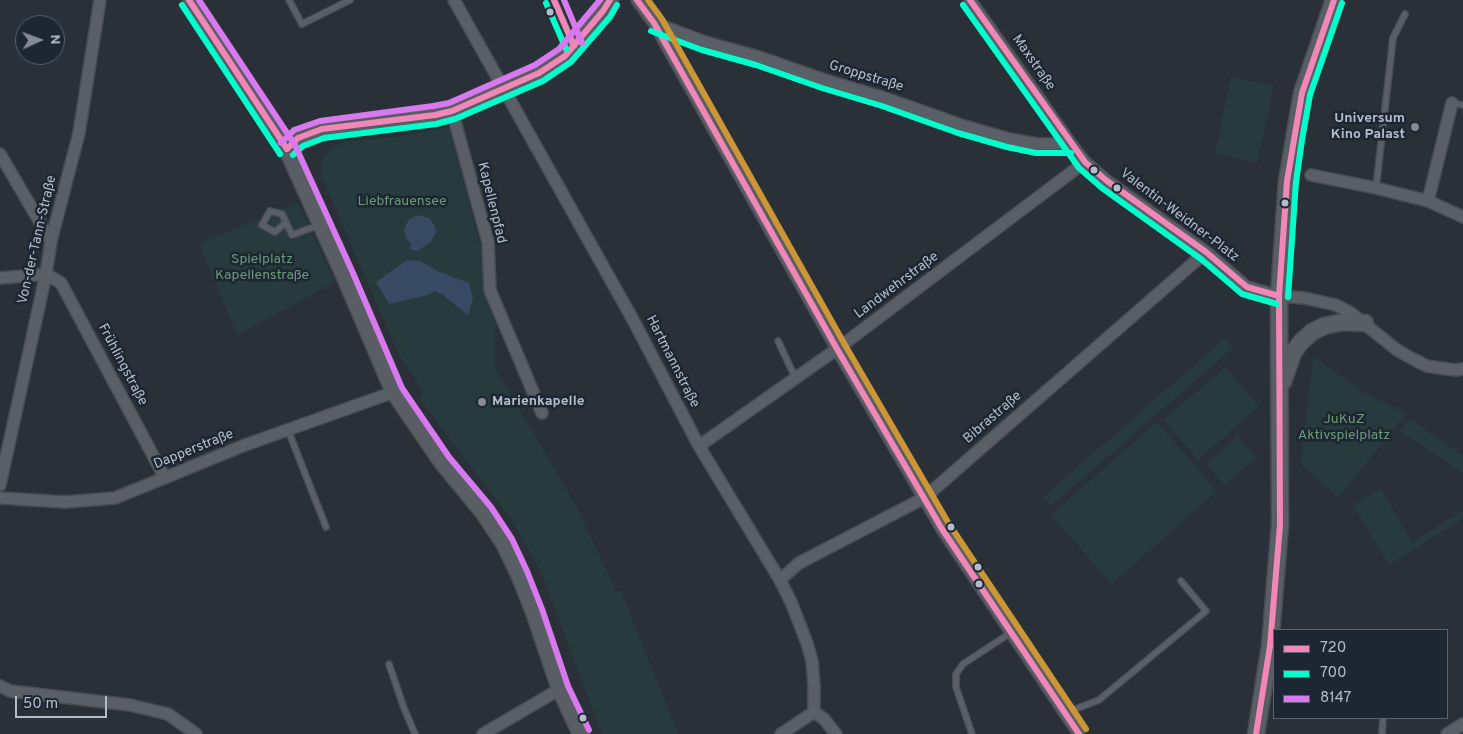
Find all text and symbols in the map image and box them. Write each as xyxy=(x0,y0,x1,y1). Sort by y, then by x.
unlabelled marker xyxy=(545,7,555,17)
north arrow xyxy=(15,15,65,65)
street label: Maxstraße xyxy=(1008,32,1058,94)
text: N xyxy=(46,34,63,45)
street label: Groppstraße xyxy=(827,58,905,96)
place label: Universum Kino Palast xyxy=(1331,111,1405,144)
marker: Universum Kino Palast xyxy=(1409,121,1421,133)
street label: Kapellenpfad xyxy=(473,161,509,245)
unlabelled marker xyxy=(1089,165,1099,175)
street label: Valentin-Weidner-Platz xyxy=(1116,166,1242,266)
street label: Von-der-Tann-Straße xyxy=(15,174,61,306)
unlabelled marker xyxy=(1112,183,1122,193)
park label: Liebfrauensee xyxy=(358,194,446,210)
unlabelled marker xyxy=(1280,198,1290,208)
street label: Landwehrstraße xyxy=(852,249,942,323)
park label: Spielplatz Kapellenstraße xyxy=(215,252,309,284)
street label: Hartmannstraße xyxy=(641,313,703,411)
street label: Frühlingstraße xyxy=(93,321,151,409)
street label: Bibrastraße xyxy=(960,388,1026,448)
place label: Marienkapelle xyxy=(492,394,585,410)
marker: Marienkapelle xyxy=(476,396,488,408)
park label: JuKuZ Aktivspielplatz xyxy=(1298,412,1390,444)
street label: Dapperstraße xyxy=(152,426,236,474)
unlabelled marker xyxy=(946,522,956,532)
unlabelled marker xyxy=(973,562,983,572)
unlabelled marker xyxy=(974,579,984,589)
legend xyxy=(1273,629,1448,719)
text: 720 xyxy=(1320,639,1346,658)
text: 700 xyxy=(1320,664,1347,683)
scale bar xyxy=(18,686,110,718)
text: 8147 xyxy=(1320,689,1351,708)
text: 50 m xyxy=(23,695,58,714)
unlabelled marker xyxy=(578,713,588,723)

